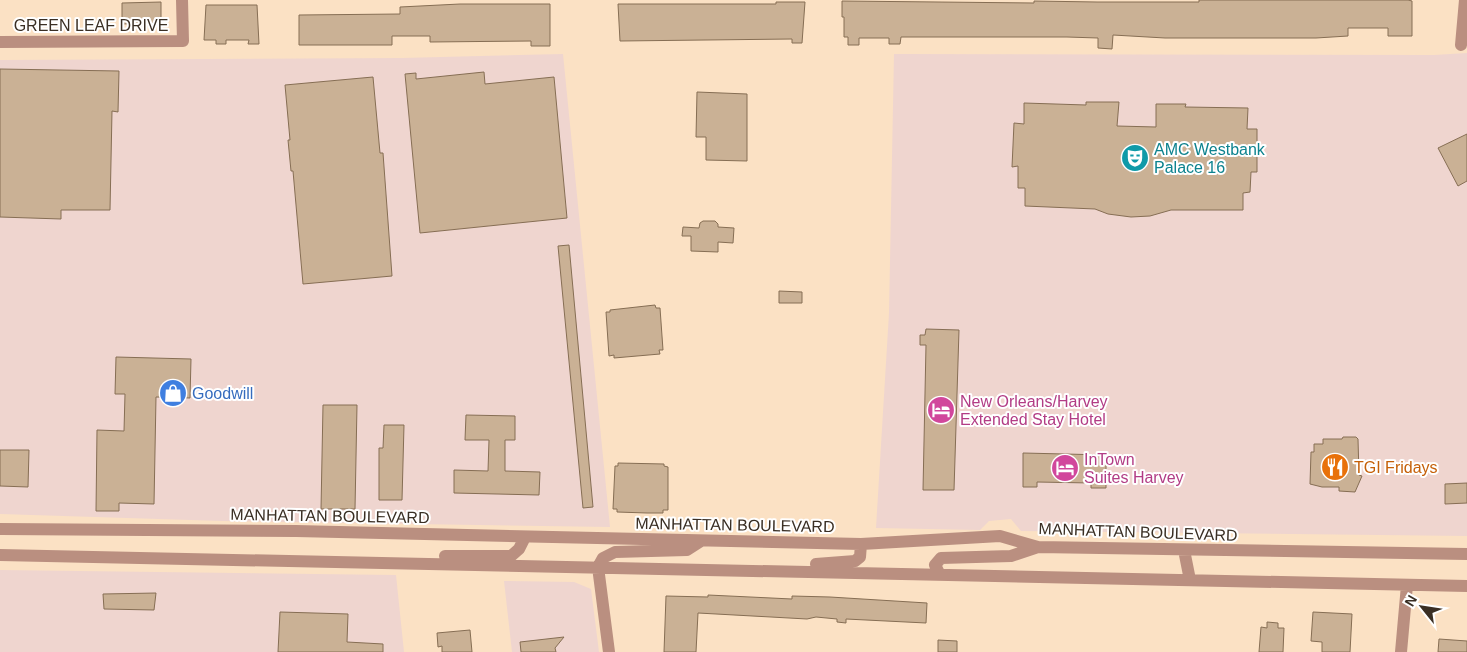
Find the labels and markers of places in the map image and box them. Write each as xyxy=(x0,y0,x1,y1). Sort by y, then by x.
place label: AMC Westbank Palace 16 xyxy=(1154,141,1266,176)
theatre icon: AMC Westbank Palace 16 xyxy=(1120,143,1150,173)
shop icon: Goodwill xyxy=(158,378,188,408)
place label: Goodwill xyxy=(192,385,253,402)
place label: New Orleans/Harvey Extended Stay Hotel xyxy=(960,393,1108,428)
hotel icon: New Orleans/Harvey Extended Stay Hotel xyxy=(926,395,956,425)
place label: InTown Suites Harvey xyxy=(1084,451,1184,486)
restaurant icon: TGI Fridays xyxy=(1320,452,1350,482)
hotel icon: InTown Suites Harvey xyxy=(1050,453,1080,483)
place label: TGI Fridays xyxy=(1354,459,1438,476)

